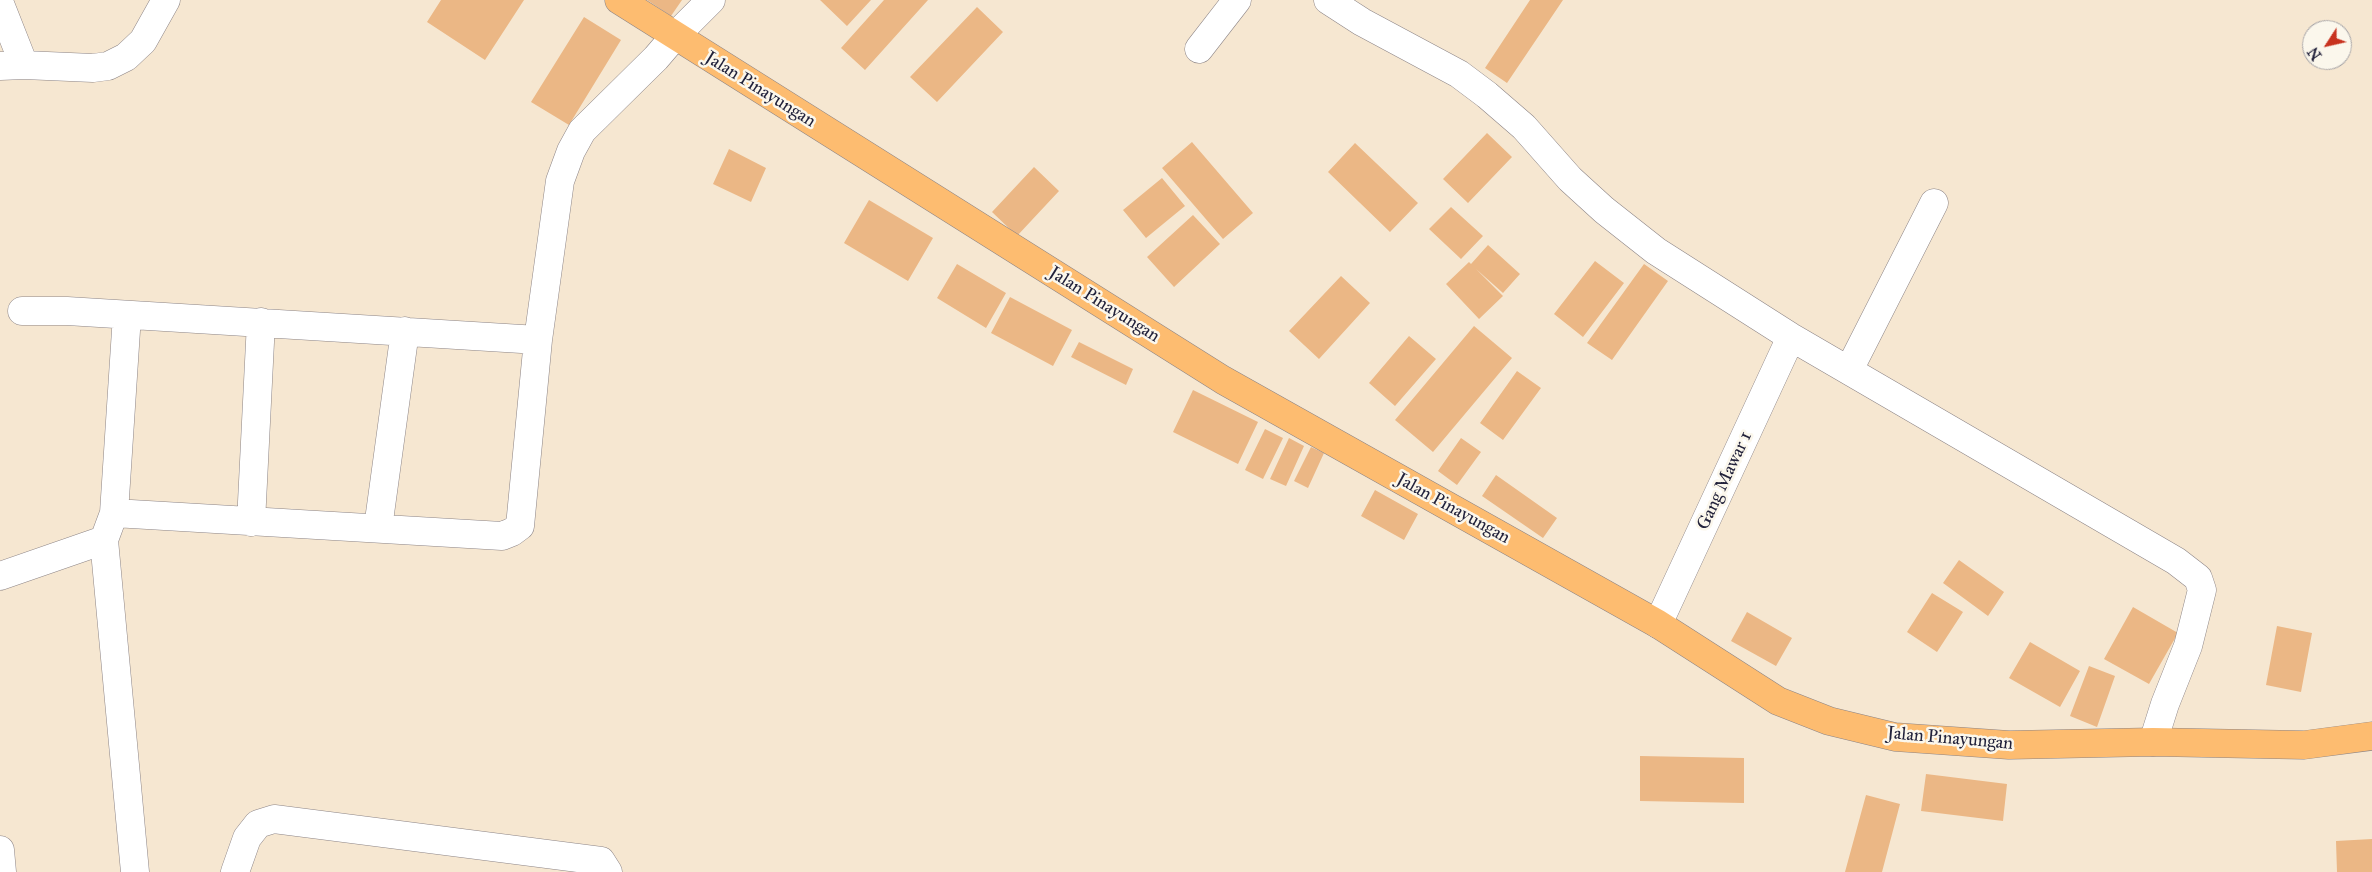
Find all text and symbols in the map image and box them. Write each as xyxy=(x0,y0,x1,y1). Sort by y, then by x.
north arrow xyxy=(2302,20,2352,70)
text: N xyxy=(2305,44,2325,63)
street label: Jalan Pinayungan xyxy=(701,47,819,133)
street label: Jalan Pinayungan xyxy=(1045,262,1163,348)
street label: Gang Mawar 1 xyxy=(1693,428,1757,534)
street label: Jalan Pinayungan xyxy=(1392,469,1514,549)
street label: Jalan Pinayungan xyxy=(1886,723,2014,755)

